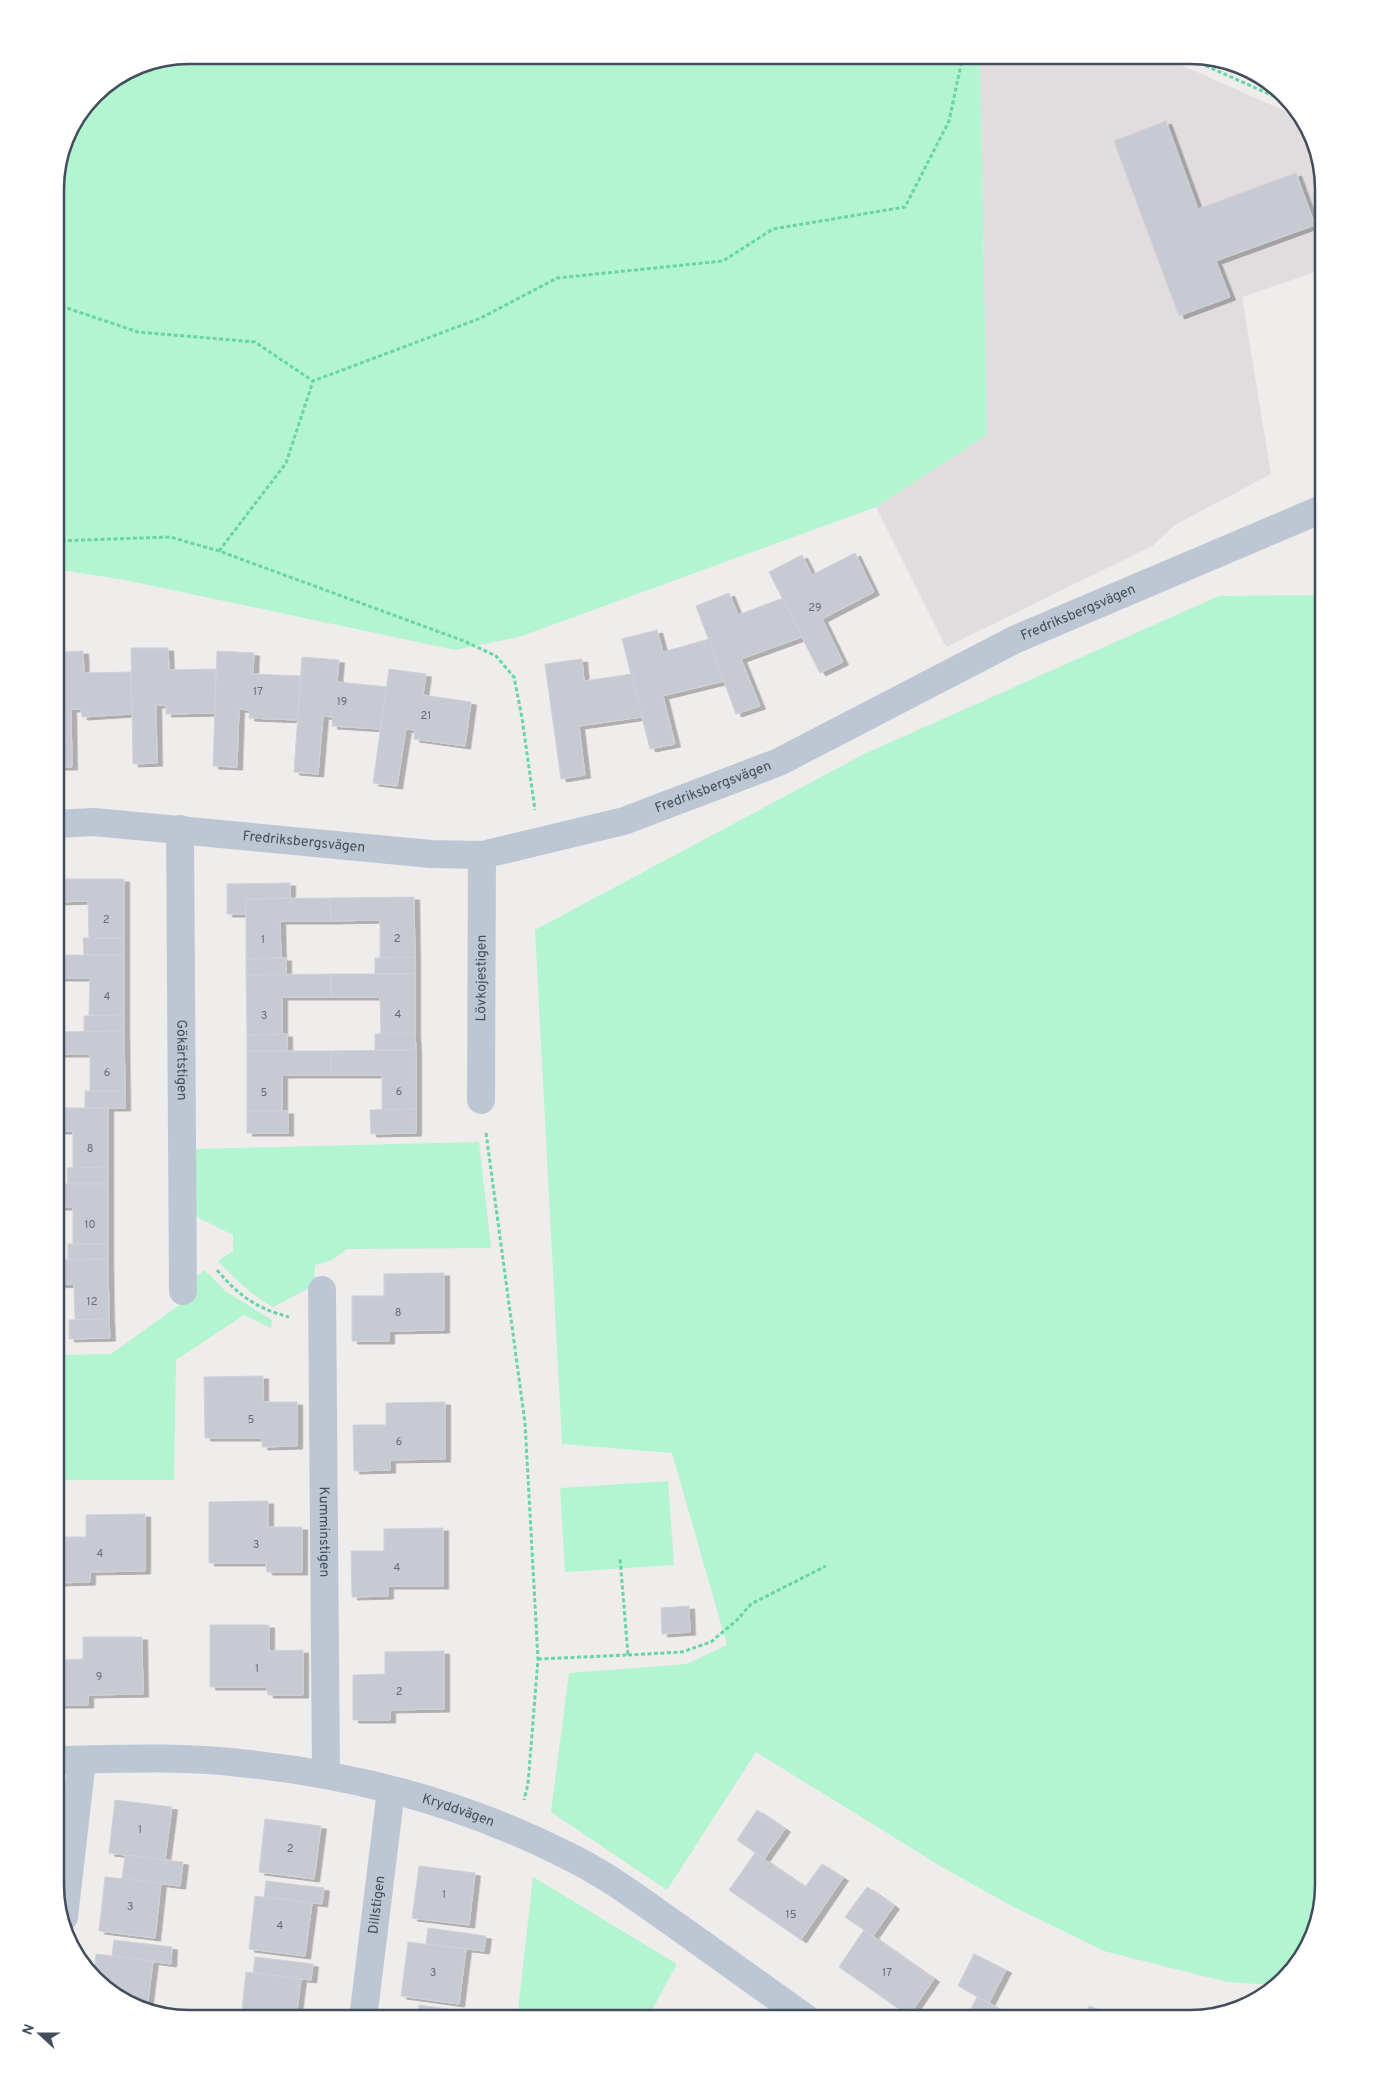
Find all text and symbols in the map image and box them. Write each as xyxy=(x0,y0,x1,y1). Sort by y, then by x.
street label: Fredriksbergsvägen xyxy=(1018,581,1138,644)
house number: 29 xyxy=(808,601,822,615)
house number: 17 xyxy=(253,685,263,699)
house number: 19 xyxy=(337,695,347,709)
house number: 21 xyxy=(421,709,431,723)
street label: Fredriksbergsvägen xyxy=(653,757,774,817)
street label: Fredriksbergsvägen xyxy=(242,828,366,856)
house number: 2 xyxy=(103,913,109,927)
house number: 2 xyxy=(394,932,400,946)
house number: 1 xyxy=(261,933,265,947)
street label: Lövkojestigen xyxy=(473,934,490,1022)
house number: 4 xyxy=(104,990,111,1004)
house number: 4 xyxy=(395,1008,402,1022)
house number: 3 xyxy=(261,1009,267,1023)
street label: Gökärtstigen xyxy=(173,1019,190,1101)
house number: 6 xyxy=(104,1066,110,1080)
house number: 6 xyxy=(396,1085,402,1099)
house number: 5 xyxy=(261,1086,268,1100)
house number: 8 xyxy=(87,1142,93,1156)
house number: 10 xyxy=(84,1218,96,1232)
house number: 12 xyxy=(87,1295,97,1309)
house number: 8 xyxy=(395,1306,401,1320)
house number: 5 xyxy=(248,1413,255,1427)
house number: 6 xyxy=(396,1435,402,1449)
street label: Kumminstigen xyxy=(315,1486,333,1578)
house number: 3 xyxy=(253,1538,259,1552)
house number: 4 xyxy=(97,1547,104,1561)
house number: 4 xyxy=(394,1561,401,1575)
house number: 1 xyxy=(255,1662,259,1676)
house number: 9 xyxy=(96,1670,102,1684)
house number: 2 xyxy=(396,1685,402,1699)
street label: Kryddvägen xyxy=(420,1790,497,1831)
house number: 1 xyxy=(138,1823,142,1837)
house number: 2 xyxy=(287,1842,293,1856)
street label: Dillstigen xyxy=(365,1875,389,1935)
house number: 1 xyxy=(442,1888,446,1902)
house number: 3 xyxy=(127,1900,133,1914)
house number: 15 xyxy=(786,1908,797,1922)
house number: 4 xyxy=(277,1919,284,1933)
house number: 3 xyxy=(430,1966,436,1980)
house number: 17 xyxy=(882,1966,892,1980)
north arrow xyxy=(15,2009,65,2059)
text: N xyxy=(20,2022,39,2038)

